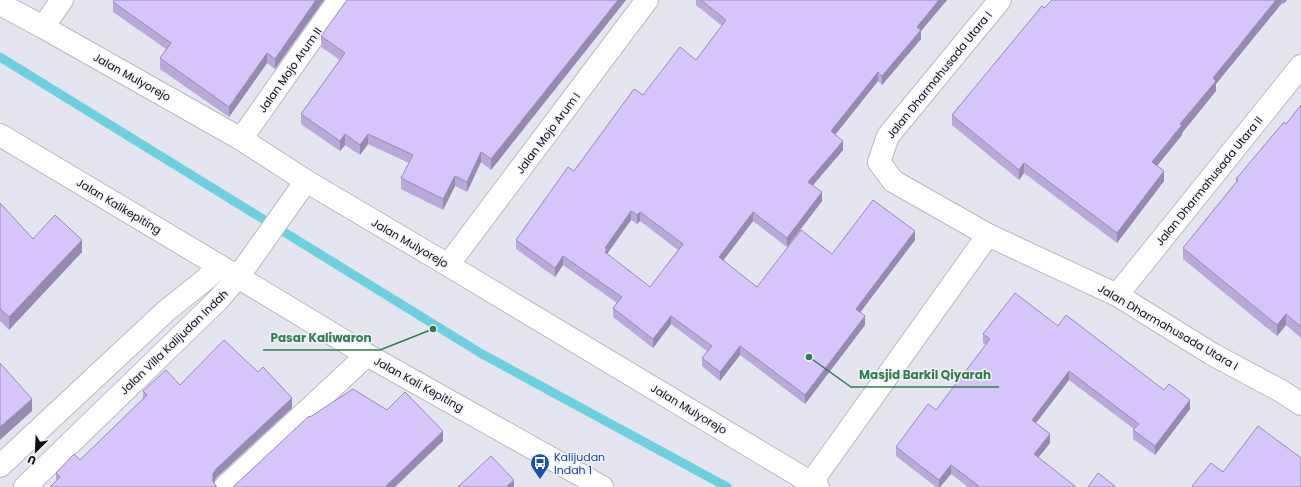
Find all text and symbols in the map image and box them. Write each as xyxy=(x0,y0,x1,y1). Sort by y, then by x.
street label: Jalan Dharmahusada Utara I xyxy=(883,8,995,142)
street label: Jalan Mojo Arum II xyxy=(255,24,325,116)
street label: Jalan Mulyorejo xyxy=(90,49,174,105)
street label: Jalan Mojo Arum I xyxy=(512,89,584,177)
street label: Jalan Dharmahusada Utara II xyxy=(1152,113,1266,249)
street label: Jalan Kalikepiting xyxy=(73,174,165,238)
street label: Jalan Mulyorejo xyxy=(369,214,451,272)
street label: Jalan Dharmahusada Utara I xyxy=(1095,280,1241,374)
street label: Jalan Villa Kalijudan Indah xyxy=(116,286,232,398)
callout: Pasar Kaliwaron xyxy=(263,326,380,350)
text: Pasar Kaliwaron xyxy=(270,329,372,346)
street label: Jalan Kali Kepiting xyxy=(371,353,467,415)
callout: Masjid Barkil Qiyarah xyxy=(851,363,999,387)
text: Masjid Barkil Qiyarah xyxy=(859,366,991,383)
street label: Jalan Mulyorejo xyxy=(648,380,730,438)
north arrow xyxy=(16,431,56,471)
place label: Kalijudan Indah 1 xyxy=(554,449,605,478)
text: U xyxy=(25,451,39,469)
bus stop icon: Kalijudan Indah 1 xyxy=(529,452,551,480)

